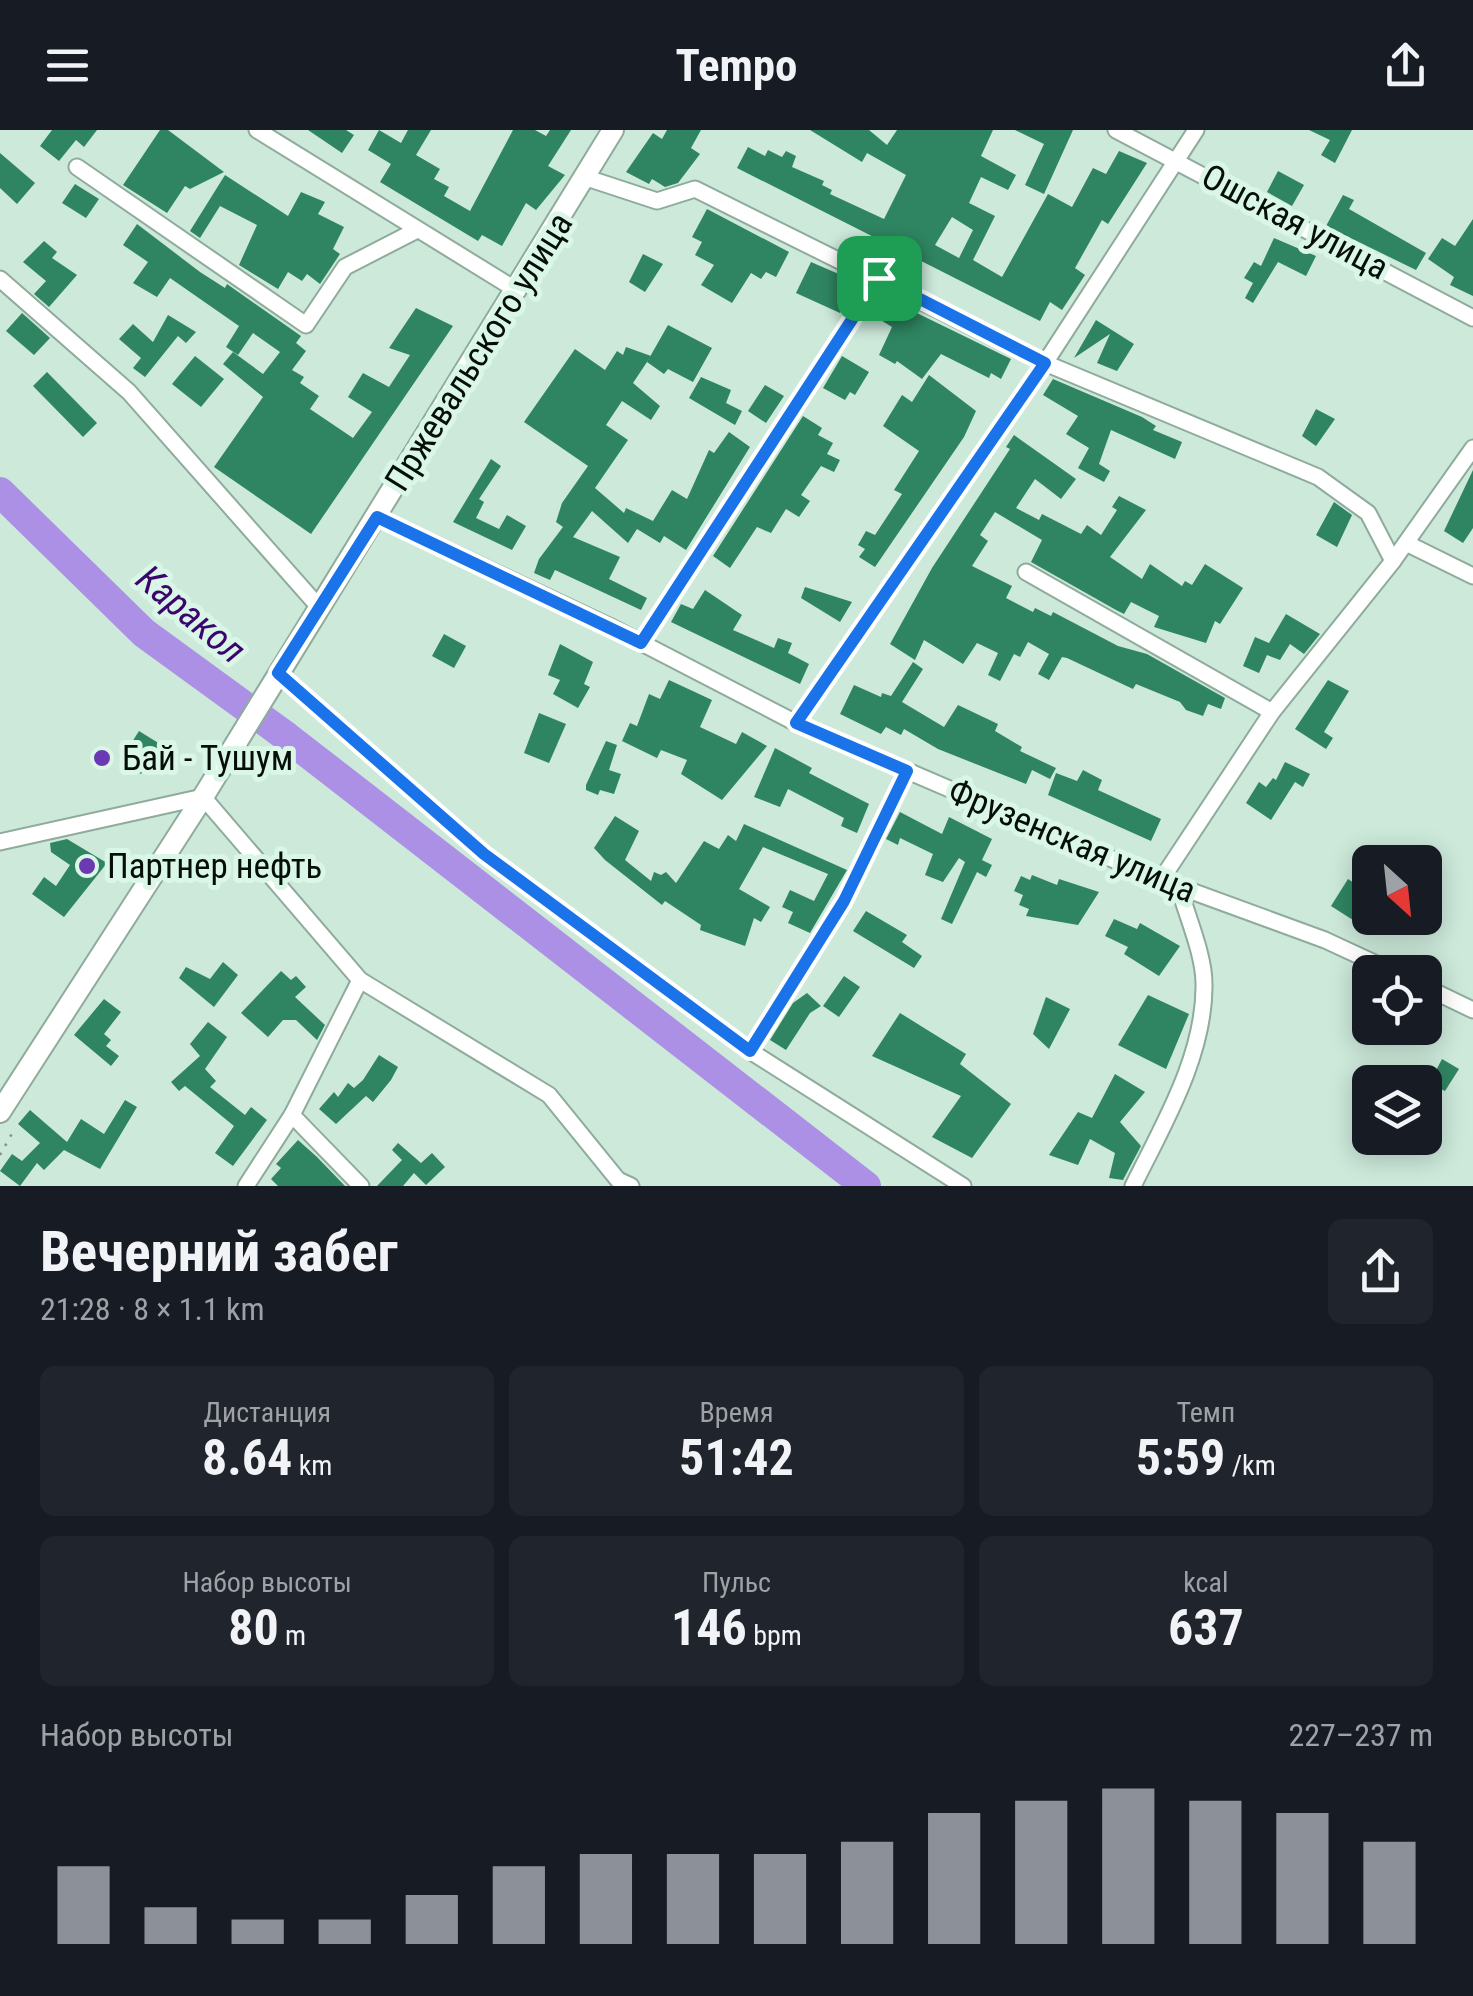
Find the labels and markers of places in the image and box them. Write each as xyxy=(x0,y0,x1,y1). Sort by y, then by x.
pin xyxy=(837,236,922,321)
place label: Бай - Тушум xyxy=(122,738,293,779)
marker: Бай - Тушум xyxy=(91,747,113,769)
place label: Партнер нефть xyxy=(107,846,322,887)
marker: Партнер нефть xyxy=(76,855,98,877)

